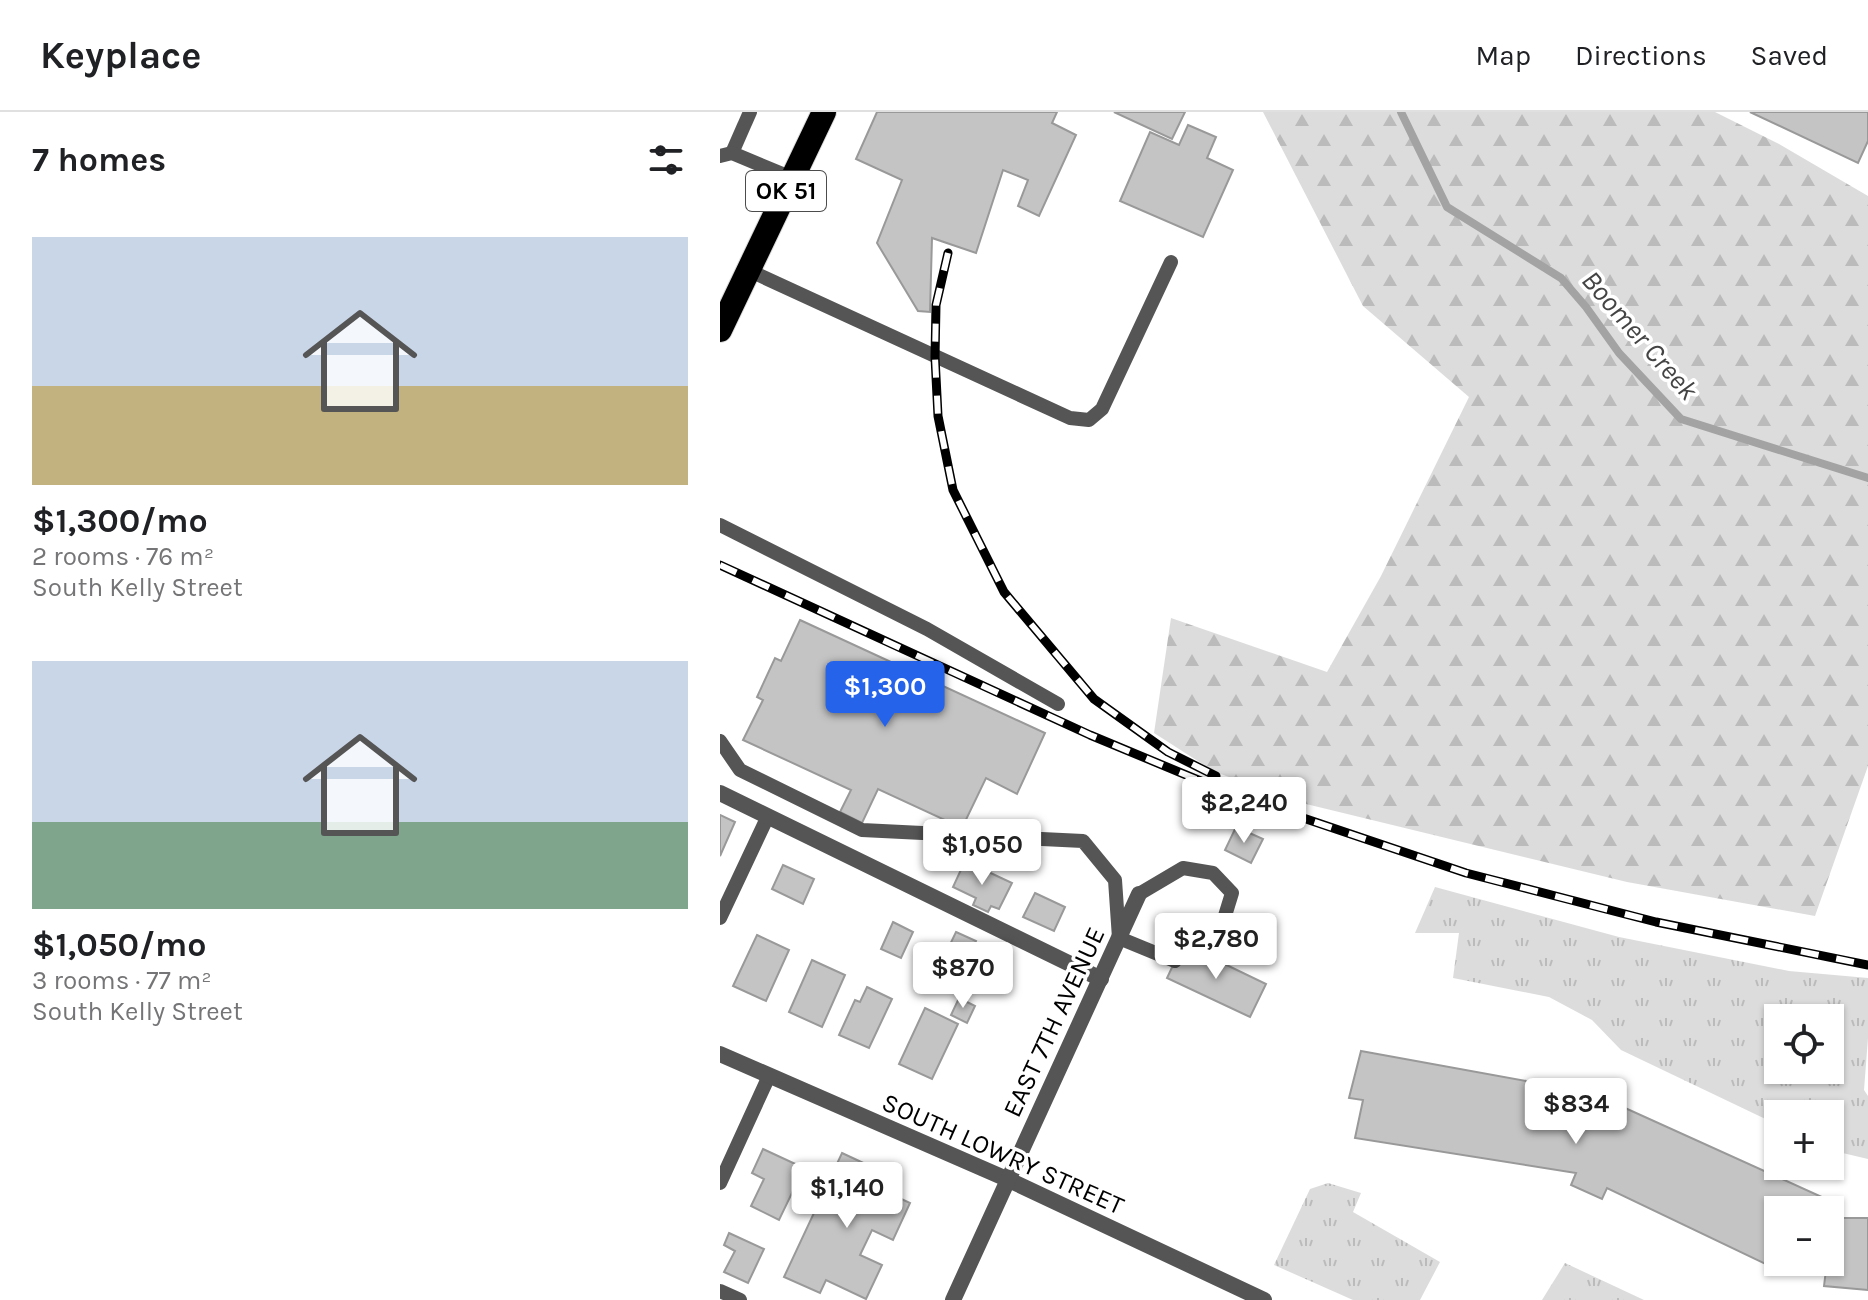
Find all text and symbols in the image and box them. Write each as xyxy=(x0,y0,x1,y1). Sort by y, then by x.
text: Keyplace xyxy=(40,33,201,78)
text: Map xyxy=(1476,39,1531,72)
text: Directions xyxy=(1575,39,1707,72)
text: Saved xyxy=(1751,39,1828,72)
icon: filters xyxy=(644,138,688,182)
text: 7 homes xyxy=(32,140,166,180)
road number: OK 51 xyxy=(746,171,826,211)
water label: Boomer Creek xyxy=(1575,264,1706,407)
icon: home xyxy=(288,289,432,433)
text: $1,300/mo xyxy=(32,501,208,541)
text: 2 rooms · 76 m² xyxy=(32,541,214,572)
text: South Kelly Street xyxy=(32,572,243,603)
pin: $1,300 xyxy=(820,661,950,729)
text: $1,300 xyxy=(844,671,926,702)
icon: home xyxy=(288,713,432,857)
pin: $2,240 xyxy=(1179,777,1309,845)
text: $2,240 xyxy=(1200,787,1288,818)
pin: $1,050 xyxy=(917,819,1047,887)
text: $1,050 xyxy=(941,829,1023,860)
pin: $2,780 xyxy=(1151,913,1281,981)
street label: EAST 7TH AVENUE xyxy=(996,922,1112,1122)
text: $2,780 xyxy=(1173,923,1259,954)
text: $1,050/mo xyxy=(32,925,207,965)
pin: $870 xyxy=(916,942,1010,1010)
text: $870 xyxy=(931,952,995,983)
text: 3 rooms · 77 m² xyxy=(32,965,212,996)
text: South Kelly Street xyxy=(32,996,243,1027)
map controls xyxy=(1764,1004,1844,1276)
button: locate xyxy=(1764,1004,1844,1084)
pin: $834 xyxy=(1529,1078,1623,1146)
street label: SOUTH LOWRY STREET xyxy=(877,1087,1129,1221)
text: $834 xyxy=(1543,1088,1609,1119)
button: + xyxy=(1764,1100,1844,1180)
pin: $1,140 xyxy=(782,1162,912,1230)
text: $1,140 xyxy=(810,1172,884,1203)
button: − xyxy=(1764,1196,1844,1276)

